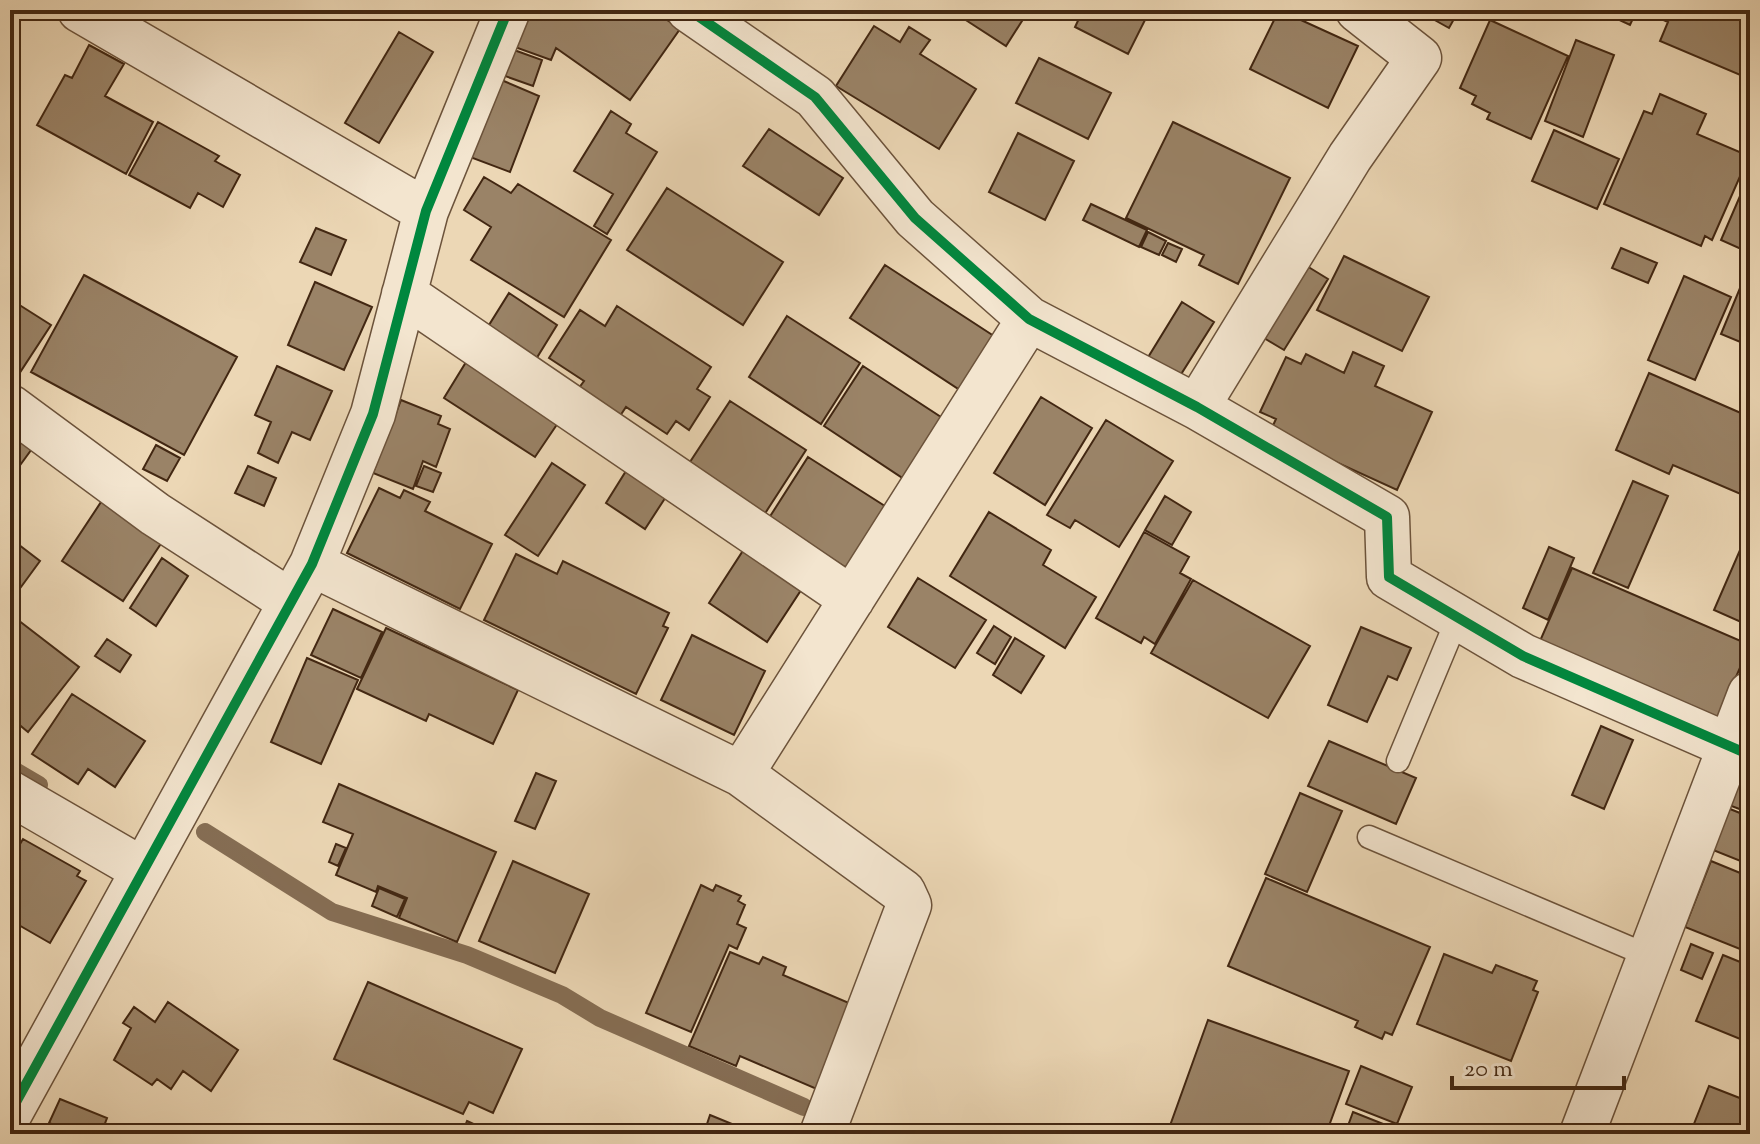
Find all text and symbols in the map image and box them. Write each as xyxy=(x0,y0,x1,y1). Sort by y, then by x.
scale bar xyxy=(1452,1040,1624,1090)
text: 20 m xyxy=(1464,1053,1513,1087)

